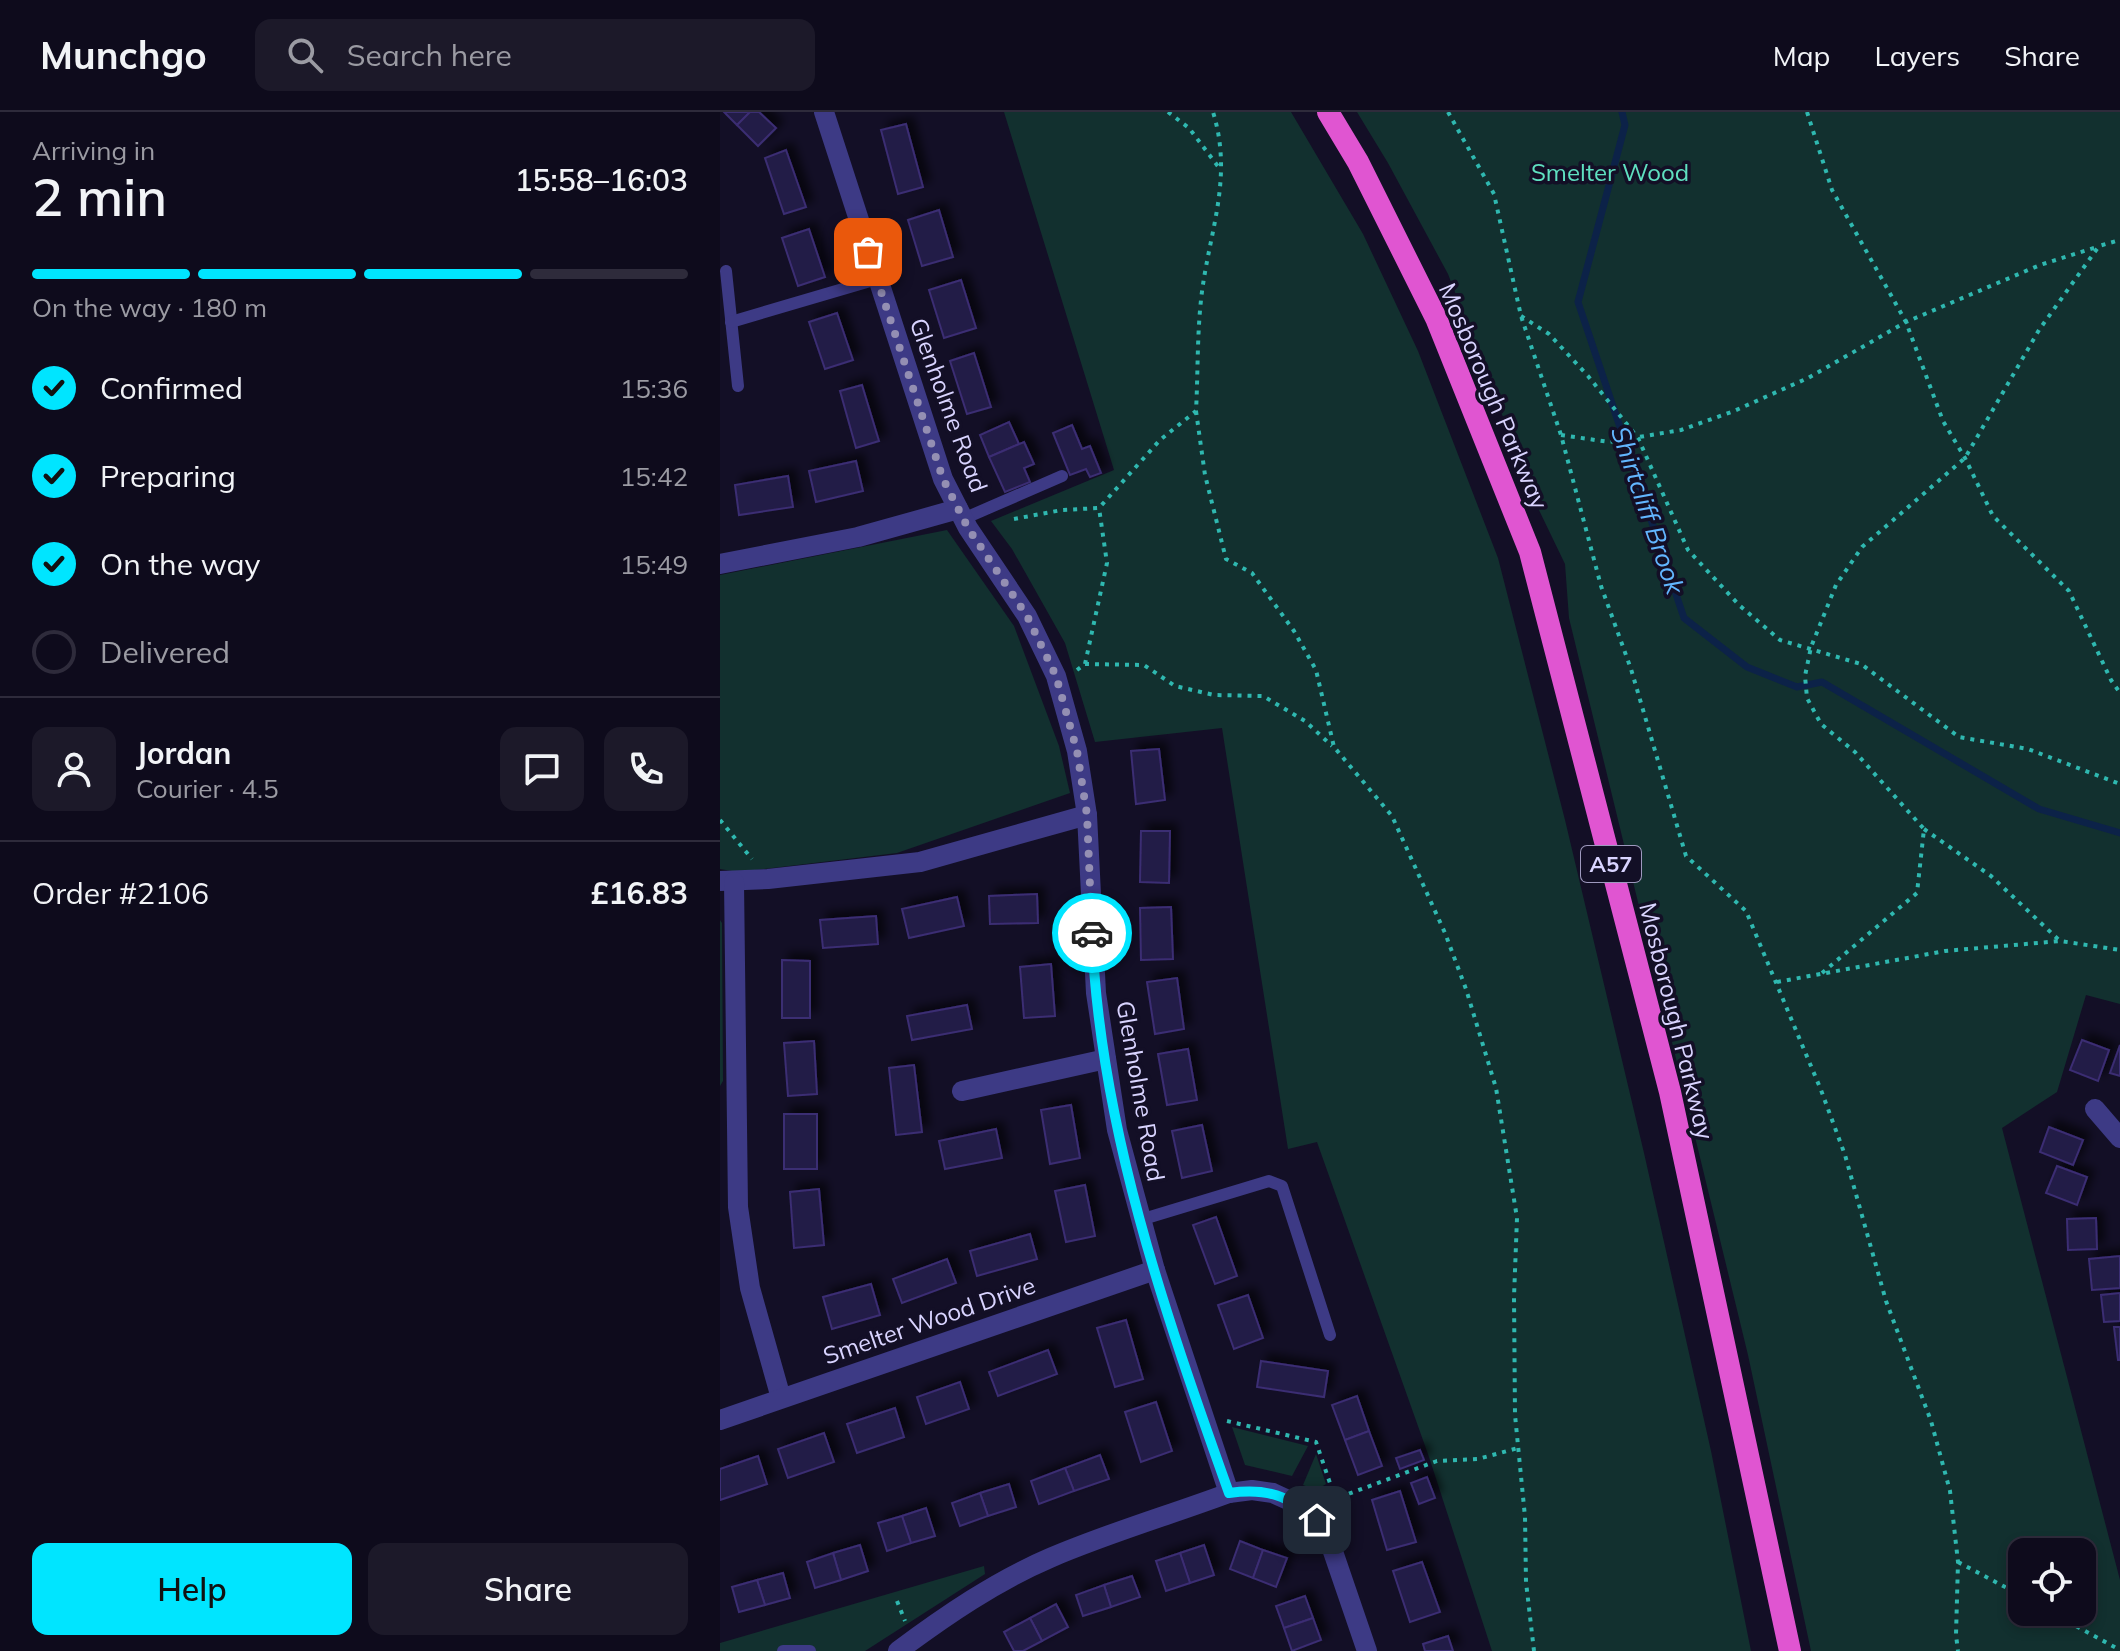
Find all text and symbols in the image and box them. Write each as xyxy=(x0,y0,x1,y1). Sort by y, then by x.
search box xyxy=(255,19,815,91)
text: Munchgo xyxy=(40,31,207,79)
icon: search xyxy=(283,33,327,77)
text: Search here xyxy=(347,36,512,74)
text: Map xyxy=(1773,38,1830,73)
text: Layers xyxy=(1874,38,1960,73)
text: Share xyxy=(2004,38,2080,73)
text: Arriving in xyxy=(32,134,155,167)
park label: Smelter Wood xyxy=(1531,157,1689,187)
text: 15:58–16:03 xyxy=(515,161,688,199)
text: 2 min xyxy=(32,164,167,229)
pin xyxy=(834,218,902,286)
icon: bag xyxy=(846,230,890,274)
street label: Mosborough Parkway xyxy=(1433,278,1555,514)
text: On the way · 180 m xyxy=(32,291,267,324)
street label: Glenholme Road xyxy=(904,314,994,496)
icon: check xyxy=(32,366,76,410)
text: Confirmed xyxy=(100,369,243,407)
text: 15:36 xyxy=(620,372,688,405)
water label: Shirtcliff Brook xyxy=(1604,421,1692,599)
icon: check xyxy=(32,454,76,498)
text: Preparing xyxy=(100,457,236,495)
text: 15:42 xyxy=(620,460,688,493)
icon: check xyxy=(32,542,76,586)
text: On the way xyxy=(100,545,260,583)
text: 15:49 xyxy=(620,548,688,581)
text: Delivered xyxy=(100,633,230,671)
button: person xyxy=(32,727,116,811)
button: chat xyxy=(500,727,584,811)
button: phone xyxy=(604,727,688,811)
text: Jordan xyxy=(136,734,231,772)
text: Courier · 4.5 xyxy=(136,772,279,805)
road number: A57 xyxy=(1581,846,1641,882)
text: Order #2106 xyxy=(32,874,209,912)
text: £16.83 xyxy=(591,874,688,912)
courier xyxy=(1052,893,1132,973)
street label: Mosborough Parkway xyxy=(1633,899,1721,1143)
icon: car xyxy=(1070,911,1114,955)
street label: Glenholme Road xyxy=(1110,998,1172,1184)
street label: Smelter Wood Drive xyxy=(819,1270,1039,1370)
pin xyxy=(1283,1486,1351,1554)
icon: home xyxy=(1295,1498,1339,1542)
map controls xyxy=(2008,1538,2096,1626)
button: locate xyxy=(2008,1538,2096,1626)
button: Help xyxy=(32,1543,352,1635)
button: Share xyxy=(368,1543,688,1635)

